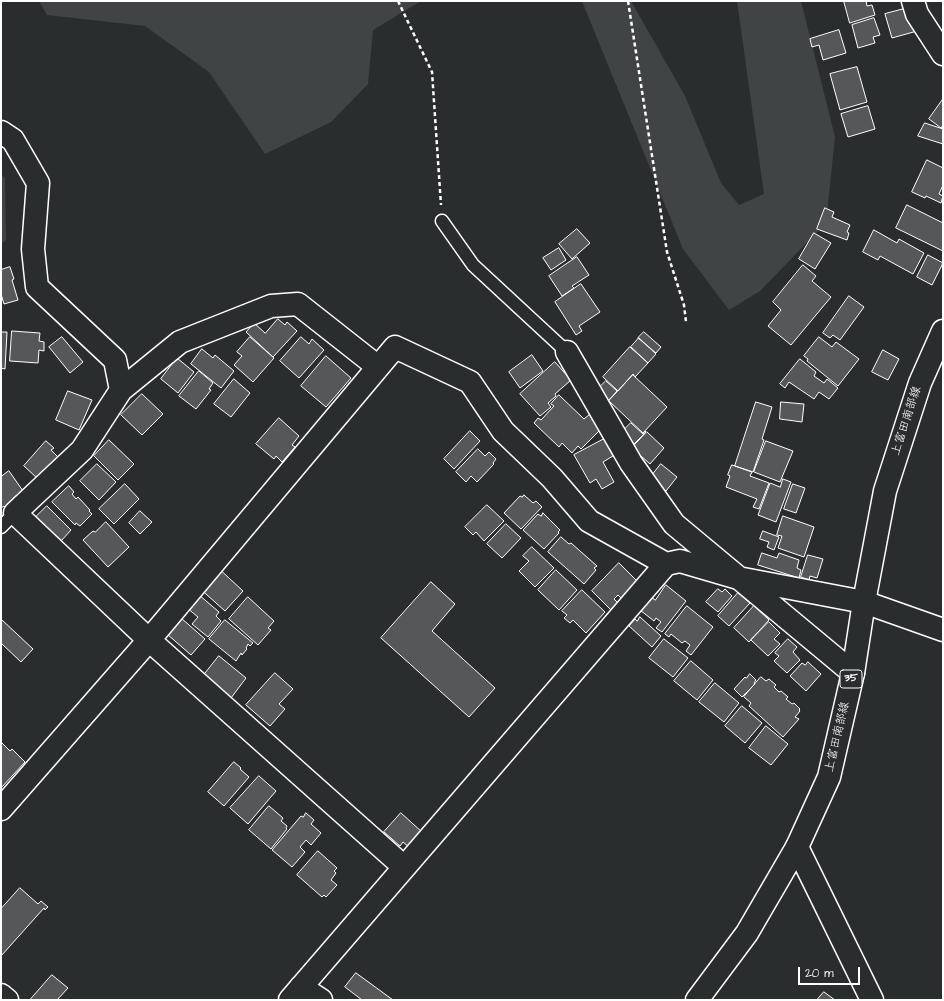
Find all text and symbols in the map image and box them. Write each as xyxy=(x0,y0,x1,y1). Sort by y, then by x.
street label: 上富田南部線 xyxy=(889,385,925,457)
road number: 35 xyxy=(840,670,862,688)
street label: 上富田南部線 xyxy=(823,700,853,774)
scale bar xyxy=(800,959,862,985)
text: 20 m xyxy=(805,965,834,982)

